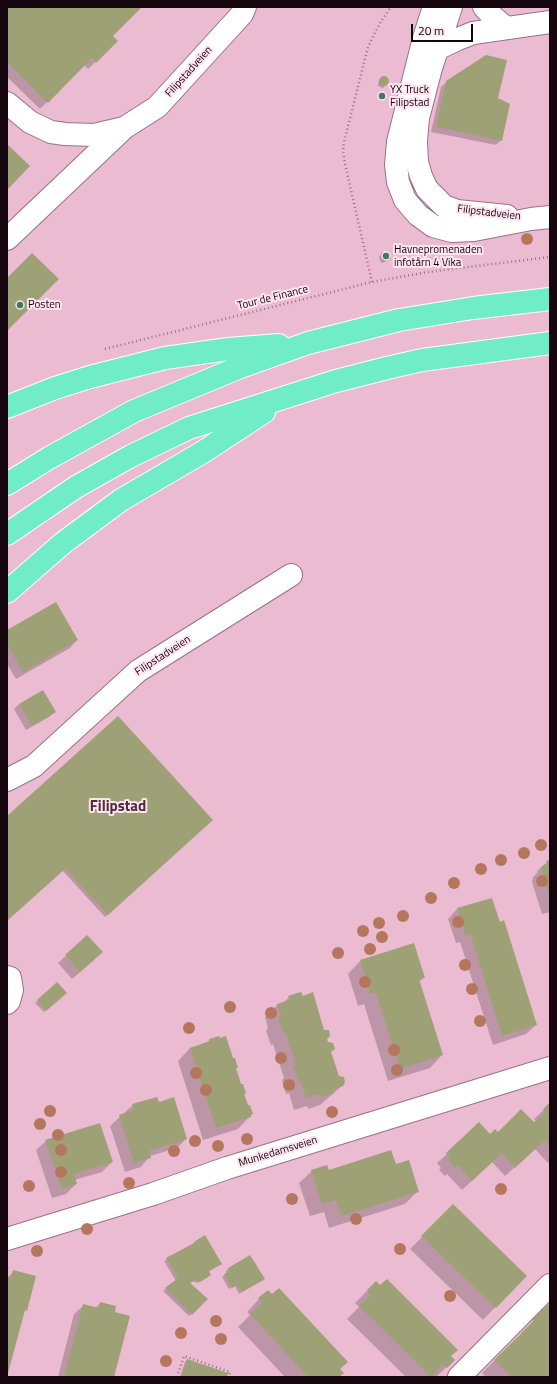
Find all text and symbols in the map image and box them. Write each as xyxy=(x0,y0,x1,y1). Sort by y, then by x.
scale bar xyxy=(413,16,475,42)
text: 20 m xyxy=(418,21,444,40)
street label: Filipstadveien xyxy=(163,44,215,100)
place label: YX Truck Filipstad xyxy=(390,83,429,109)
marker: YX Truck Filipstad xyxy=(377,91,387,101)
street label: Filipstadveien xyxy=(457,203,521,223)
place label: Havnepromenaden infotårn 4 Vika xyxy=(394,243,482,269)
marker: Havnepromenaden infotårn 4 Vika xyxy=(381,251,391,261)
street label: Tour de Finance xyxy=(236,283,310,313)
place label: Posten xyxy=(28,298,61,312)
marker: Posten xyxy=(15,300,25,310)
street label: Filipstadveien xyxy=(133,633,193,679)
district label: Filipstad xyxy=(90,798,146,816)
street label: Munkedamsveien xyxy=(237,1134,319,1170)

